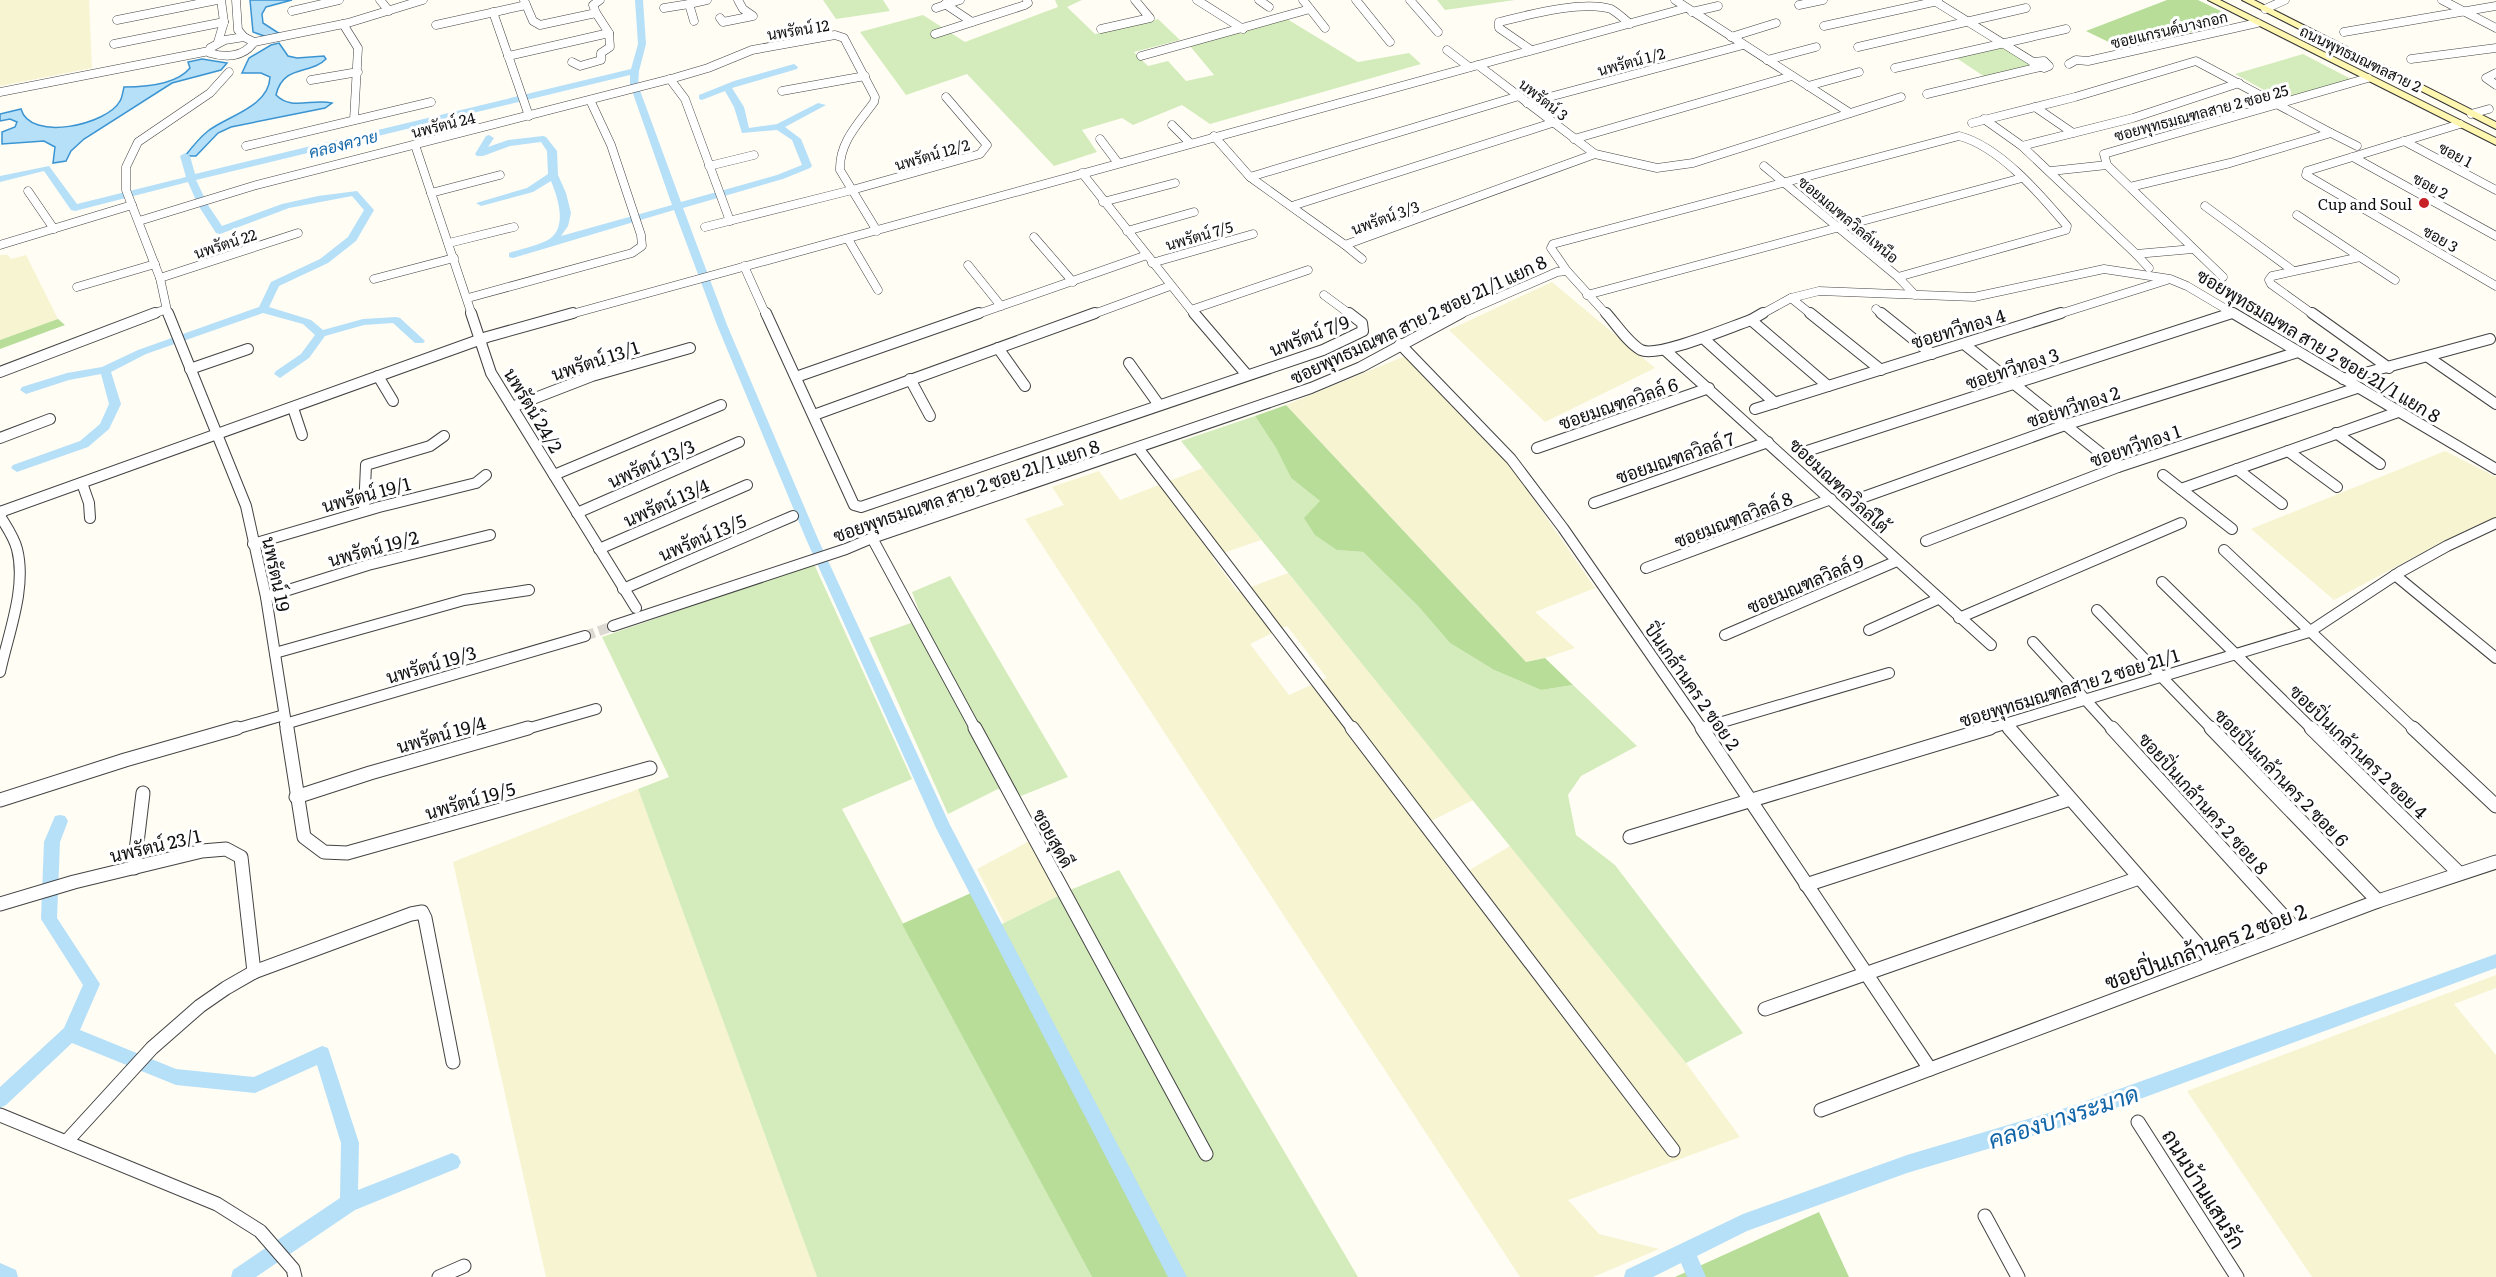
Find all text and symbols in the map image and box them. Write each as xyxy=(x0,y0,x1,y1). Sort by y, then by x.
street label: ซอยแกรนด์บางกอก xyxy=(2108,4,2230,54)
street label: นพรัตน์ 12 xyxy=(765,13,831,45)
street label: ถนนพุทธมณฑลสาย 2 xyxy=(2296,19,2426,99)
street label: นพรัตน์ 1/2 xyxy=(1595,41,1668,81)
street label: นพรัตน์ 3 xyxy=(1514,72,1574,126)
street label: ซอยพุทธมณฑลสาย 2 ซอย 25 xyxy=(2111,78,2291,147)
street label: นพรัตน์ 24 xyxy=(409,105,477,143)
water label: คลองควาย xyxy=(306,123,380,163)
street label: นพรัตน์ 12/2 xyxy=(892,132,973,176)
street label: ซอย 1 xyxy=(2435,135,2477,173)
street label: ซอย 2 xyxy=(2409,166,2453,204)
street label: ซอยมณฑลวิลล์เหนือ xyxy=(1794,170,1904,268)
place label: Cup and Soul xyxy=(2318,192,2412,215)
street label: นพรัตน์ 3/3 xyxy=(1348,194,1422,240)
marker: Cup and Soul xyxy=(2417,196,2431,210)
street label: นพรัตน์ 7/5 xyxy=(1162,214,1236,256)
street label: ซอย 3 xyxy=(2419,219,2463,257)
street label: นพรัตน์ 22 xyxy=(191,222,260,264)
street label: ซอยพุทธมณฑล สาย 2 ซอย 21/1 แยก 8 xyxy=(1285,247,1551,390)
street label: ซอยพุทธมณฑล สาย 2 ซอย 21/1 แยก 8 xyxy=(2192,261,2446,429)
street label: ซอยทวีทอง 4 xyxy=(1908,301,2008,355)
street label: นพรัตน์ 7/9 xyxy=(1265,307,1353,363)
street label: นพรัตน์ 13/1 xyxy=(548,333,642,387)
street label: ซอยทวีทอง 3 xyxy=(1962,340,2062,396)
street label: นพรัตน์ 24/2 xyxy=(498,362,570,458)
street label: ซอยมณฑลวิลล์ 6 xyxy=(1555,370,1682,436)
street label: ซอยทวีทอง 2 xyxy=(2023,378,2123,434)
street label: ซอยทวีทอง 1 xyxy=(2086,417,2184,473)
street label: ซอยมณฑลวิลล์ 7 xyxy=(1612,424,1738,490)
street label: ซอยมณฑลวิลล์ใต้ xyxy=(1784,431,1897,539)
street label: นพรัตน์ 13/3 xyxy=(603,432,699,494)
street label: ซอยพุทธมณฑล สาย 2 ซอย 21/1 แยก 8 xyxy=(829,432,1103,548)
street label: นพรัตน์ 19/1 xyxy=(319,469,413,519)
street label: นพรัตน์ 13/4 xyxy=(619,471,713,533)
street label: ซอยมณฑลวิลล์ 8 xyxy=(1670,484,1796,554)
street label: นพรัตน์ 13/5 xyxy=(654,506,750,568)
street label: นพรัตน์ 19/2 xyxy=(325,523,421,573)
street label: นพรัตน์ 19 xyxy=(256,534,298,614)
street label: ซอยมณฑลวิลล์ 9 xyxy=(1743,546,1867,620)
street label: ปิ่นเกล้านคร 2 ซอย 2 xyxy=(1639,616,1747,755)
street label: นพรัตน์ 19/3 xyxy=(383,638,479,690)
street label: ซอยพุทธมณฑลสาย 2 ซอย 21/1 xyxy=(1956,641,2182,733)
street label: ซอยปิ่นเกล้านคร 2 ซอย 4 xyxy=(2284,678,2434,824)
street label: ซอยปิ่นเกล้านคร 2 ซอย 6 xyxy=(2209,702,2356,852)
street label: นพรัตน์ 19/4 xyxy=(393,708,489,760)
street label: ซอยปิ่นเกล้านคร 2 ซอย 8 xyxy=(2133,726,2275,880)
street label: นพรัตน์ 19/5 xyxy=(422,774,518,826)
street label: ซอยสุดดี xyxy=(1027,804,1081,872)
street label: นพรัตน์ 23/1 xyxy=(107,821,203,869)
street label: ซอยปิ่นเกล้านคร 2 ซอย 2 xyxy=(2099,893,2310,996)
water label: คลองบางระมาด xyxy=(1983,1074,2143,1156)
street label: ถนนบ้านแสนรัก xyxy=(2156,1122,2254,1254)

